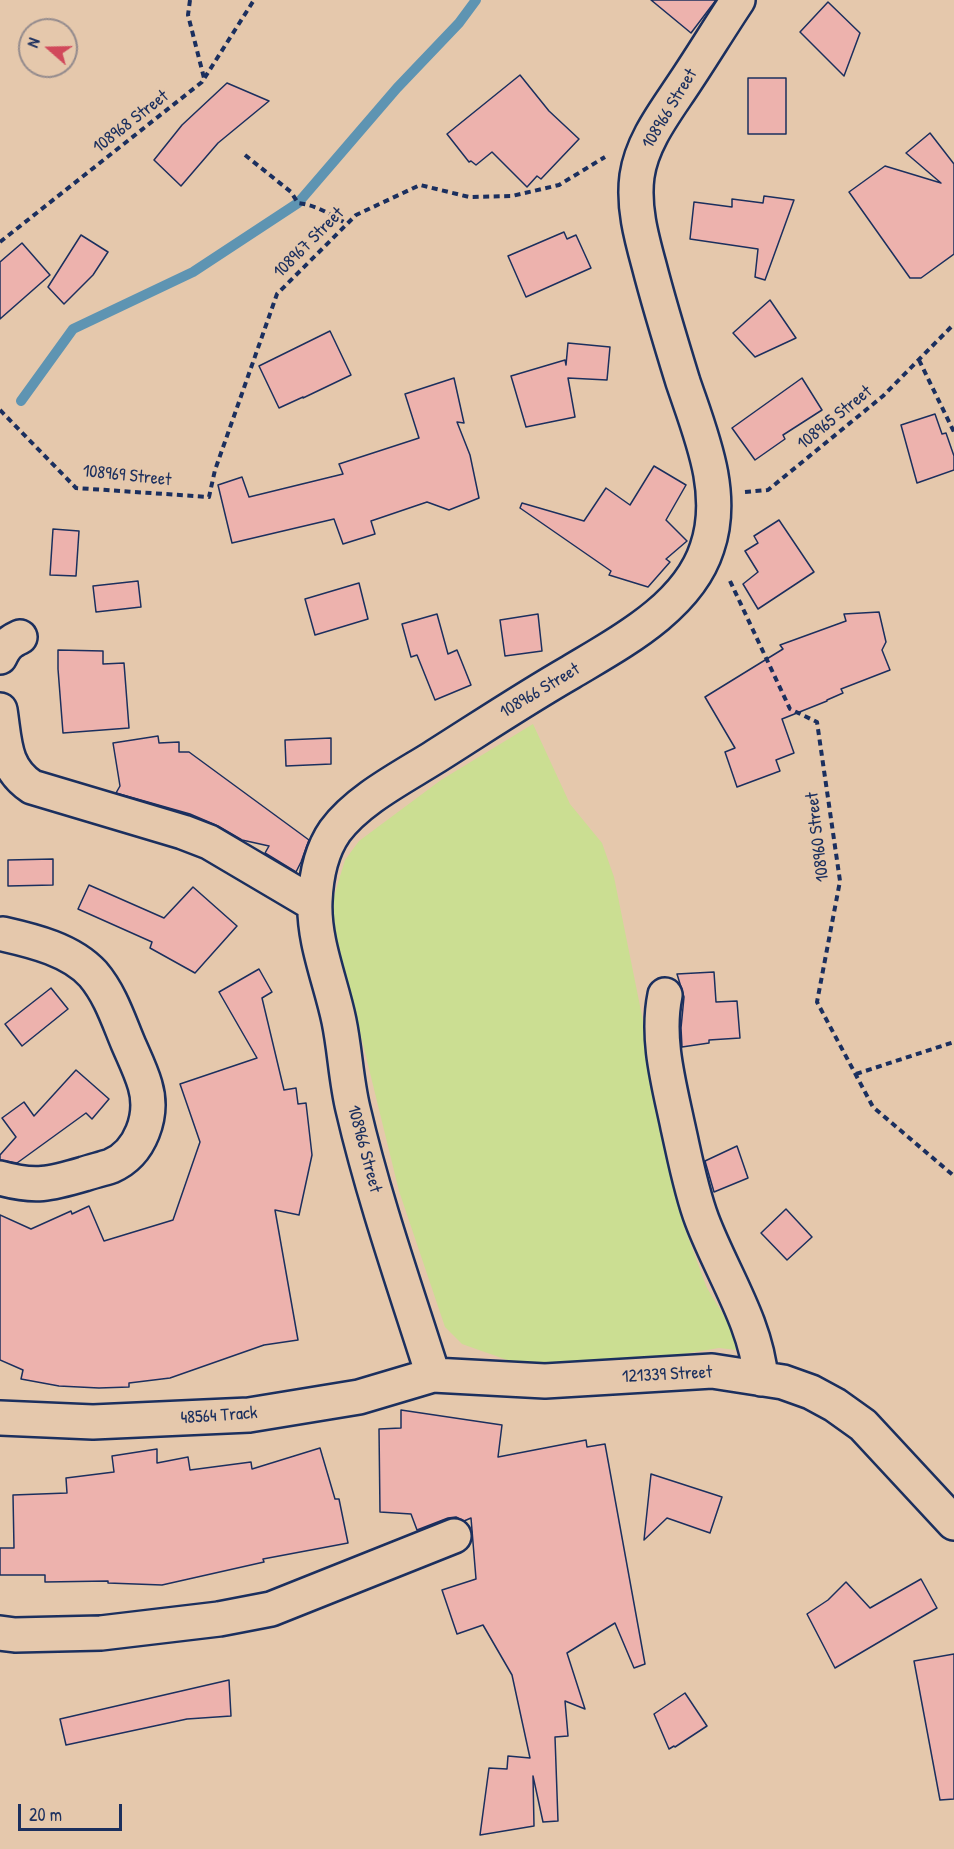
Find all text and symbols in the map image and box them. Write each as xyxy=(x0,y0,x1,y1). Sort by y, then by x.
north arrow xyxy=(18,18,78,78)
text: N xyxy=(21,35,45,50)
street label: 108966 Street xyxy=(638,65,702,153)
street label: 108968 Street xyxy=(89,86,173,158)
street label: 108967 Street xyxy=(269,203,349,283)
street label: 108965 Street xyxy=(793,381,877,455)
street label: 108969 Street xyxy=(82,461,172,491)
street label: 108966 Street xyxy=(496,659,584,723)
street label: 108960 Street xyxy=(802,791,834,883)
street label: 108966 Street xyxy=(342,1103,386,1195)
street label: 121339 Street xyxy=(621,1362,713,1388)
street label: 48564 Track xyxy=(180,1403,258,1429)
scale bar xyxy=(21,1792,124,1830)
text: 20 m xyxy=(29,1802,62,1827)

